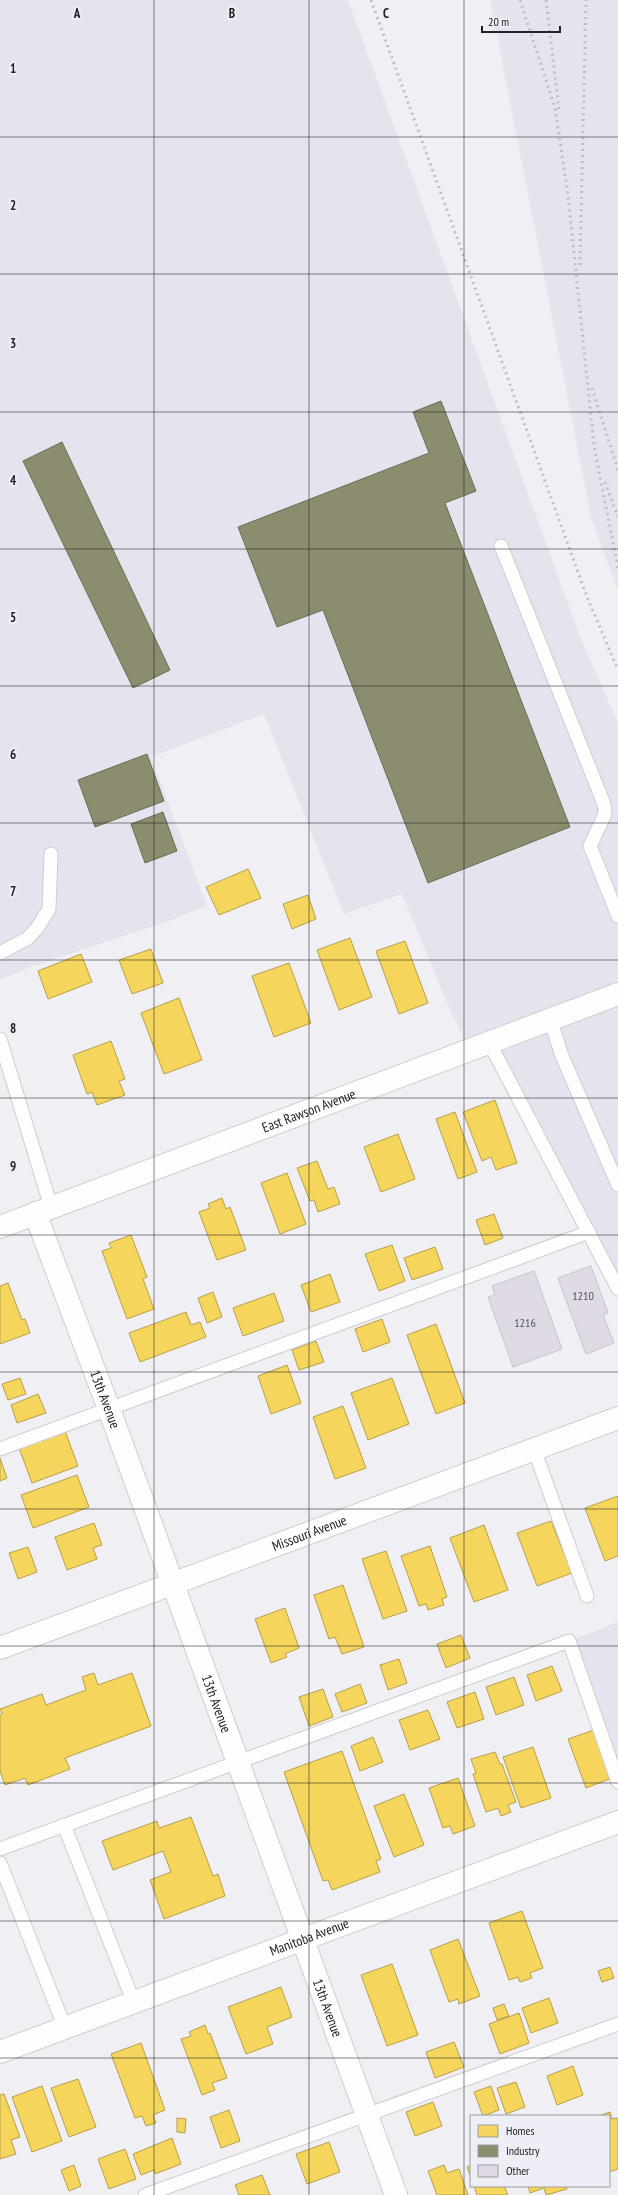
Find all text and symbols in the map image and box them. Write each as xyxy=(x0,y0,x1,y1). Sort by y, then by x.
text: A xyxy=(73,5,81,22)
text: B xyxy=(229,5,235,22)
text: C xyxy=(383,5,389,22)
scale bar xyxy=(482,8,560,34)
text: 20 m xyxy=(488,14,509,29)
text: 1 xyxy=(10,60,16,77)
text: 2 xyxy=(10,197,16,214)
text: 3 xyxy=(10,335,16,352)
text: 4 xyxy=(10,472,17,489)
text: 5 xyxy=(10,609,16,626)
text: 6 xyxy=(10,746,16,763)
text: 7 xyxy=(10,883,16,900)
text: 8 xyxy=(10,1020,16,1037)
street label: East Rawson Avenue xyxy=(259,1085,358,1136)
text: 9 xyxy=(10,1158,16,1175)
house number: 1210 xyxy=(572,1288,594,1303)
house number: 1216 xyxy=(514,1315,536,1330)
street label: 13th Avenue xyxy=(86,1368,124,1431)
street label: Missouri Avenue xyxy=(269,1511,349,1555)
street label: 13th Avenue xyxy=(198,1672,235,1735)
street label: Manitoba Avenue xyxy=(267,1914,352,1960)
street label: 13th Avenue xyxy=(309,1976,347,2040)
legend xyxy=(470,2115,610,2187)
text: Homes xyxy=(506,2123,534,2138)
text: Industry xyxy=(506,2143,540,2158)
text: Other xyxy=(506,2163,530,2178)

